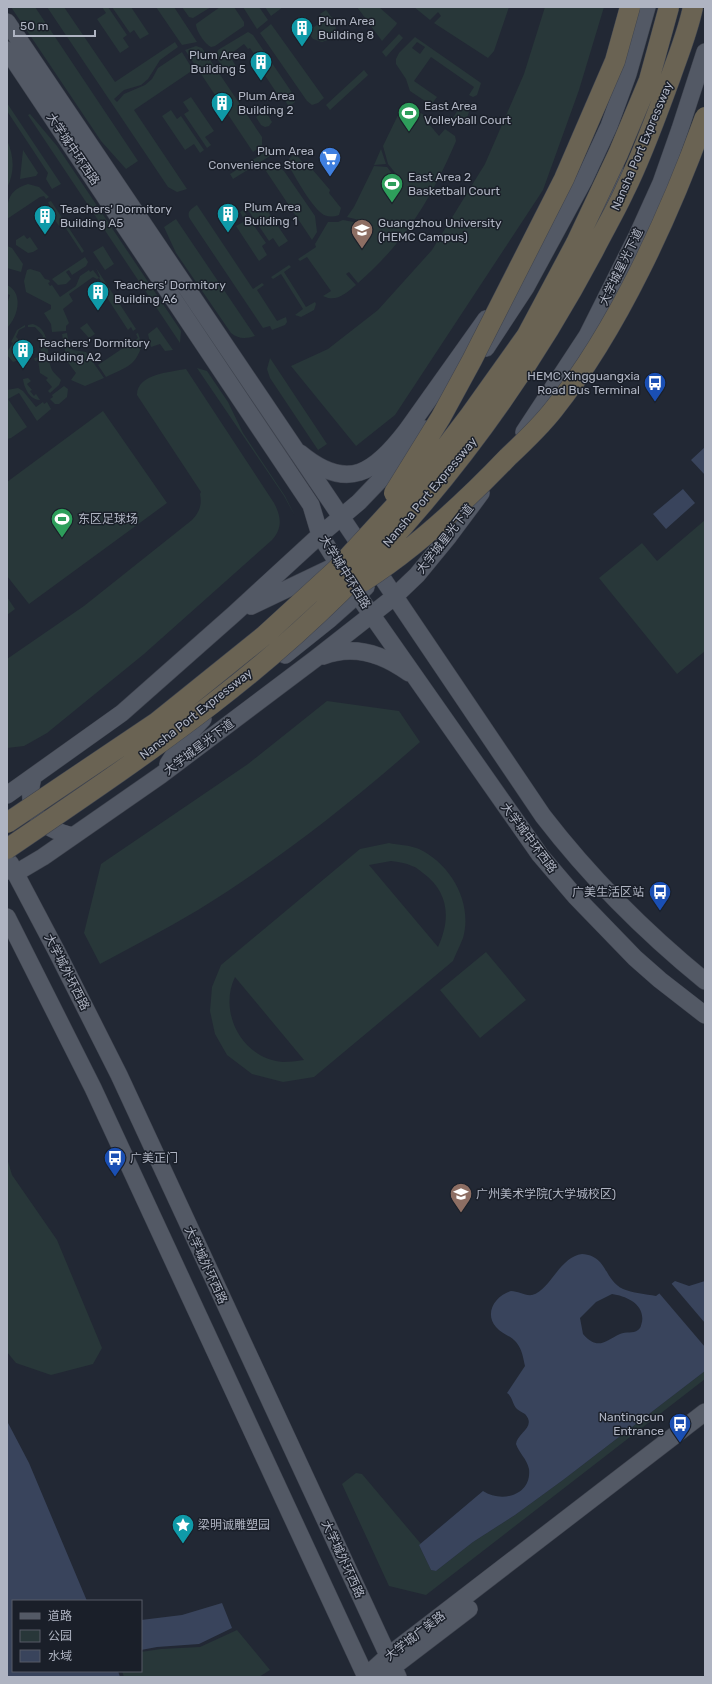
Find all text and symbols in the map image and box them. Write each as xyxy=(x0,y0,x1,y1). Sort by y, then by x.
scale bar xyxy=(14,12,95,38)
place label: Plum Area Building 8 xyxy=(318,14,375,42)
building icon: Plum Area Building 8 xyxy=(289,15,315,48)
text: 50 m xyxy=(20,19,48,33)
place label: Plum Area Building 5 xyxy=(189,48,246,76)
building icon: Plum Area Building 5 xyxy=(248,49,274,82)
street label: Nansha Port Expressway xyxy=(608,79,676,213)
place label: Plum Area Building 2 xyxy=(238,89,295,117)
building icon: Plum Area Building 2 xyxy=(209,90,235,123)
place label: East Area Volleyball Court xyxy=(424,99,511,127)
sports icon: East Area Volleyball Court xyxy=(396,100,422,133)
street label: 大学城中环西路 xyxy=(44,110,102,188)
place label: Plum Area Convenience Store xyxy=(208,144,314,172)
supermarket icon: Plum Area Convenience Store xyxy=(317,145,343,178)
place label: East Area 2 Basketball Court xyxy=(408,170,500,198)
sports icon: East Area 2 Basketball Court xyxy=(379,171,405,204)
place label: Plum Area Building 1 xyxy=(244,200,301,228)
building icon: Plum Area Building 1 xyxy=(215,201,241,234)
place label: Teachers' Dormitory Building A5 xyxy=(60,202,172,230)
building icon: Teachers' Dormitory Building A5 xyxy=(32,203,58,236)
place label: Guangzhou University (HEMC Campus) xyxy=(378,216,502,244)
school or university icon: Guangzhou University (HEMC Campus) xyxy=(349,217,375,250)
street label: 大学城星光下道 xyxy=(596,226,646,308)
place label: Teachers' Dormitory Building A6 xyxy=(114,278,226,306)
building icon: Teachers' Dormitory Building A6 xyxy=(85,279,111,312)
place label: Teachers' Dormitory Building A2 xyxy=(38,336,150,364)
building icon: Teachers' Dormitory Building A2 xyxy=(10,337,36,370)
place label: HEMC Xingguangxia Road Bus Terminal xyxy=(527,369,640,397)
bus stop icon: HEMC Xingguangxia Road Bus Terminal xyxy=(642,370,668,403)
street label: Nansha Port Expressway xyxy=(380,434,480,550)
street label: 大学城星光下道 xyxy=(414,502,476,576)
sports icon: 东区足球场 xyxy=(49,506,75,539)
place label: 东区足球场 xyxy=(78,512,138,526)
street label: 大学城中环西路 xyxy=(317,533,373,611)
street label: Nansha Port Expressway xyxy=(137,666,255,762)
street label: 大学城星光下道 xyxy=(161,716,237,778)
street label: 大学城中环西路 xyxy=(498,800,560,876)
bus stop icon: 广美生活区站 xyxy=(647,879,673,912)
place label: 广美生活区站 xyxy=(572,885,644,899)
street label: 大学城外环西路 xyxy=(42,931,92,1013)
bus stop icon: 广美正门 xyxy=(102,1145,128,1178)
place label: 广美正门 xyxy=(130,1151,178,1165)
school or university icon: 广州美术学院(大学城校区) xyxy=(448,1181,474,1214)
place label: 广州美术学院(大学城校区) xyxy=(476,1187,616,1201)
street label: 大学城外环西路 xyxy=(182,1224,230,1306)
place label: Nantingcun Entrance xyxy=(599,1410,664,1438)
bus stop icon: Nantingcun Entrance xyxy=(667,1411,693,1444)
place icon: 梁明诚雕塑园 xyxy=(170,1512,196,1545)
place label: 梁明诚雕塑园 xyxy=(198,1518,270,1532)
street label: 大学城外环西路 xyxy=(319,1518,367,1600)
legend xyxy=(12,1600,142,1672)
street label: 大学城广美路 xyxy=(382,1608,448,1664)
text: 道路 xyxy=(48,1609,72,1623)
text: 公园 xyxy=(48,1629,72,1643)
text: 水域 xyxy=(48,1649,72,1663)

